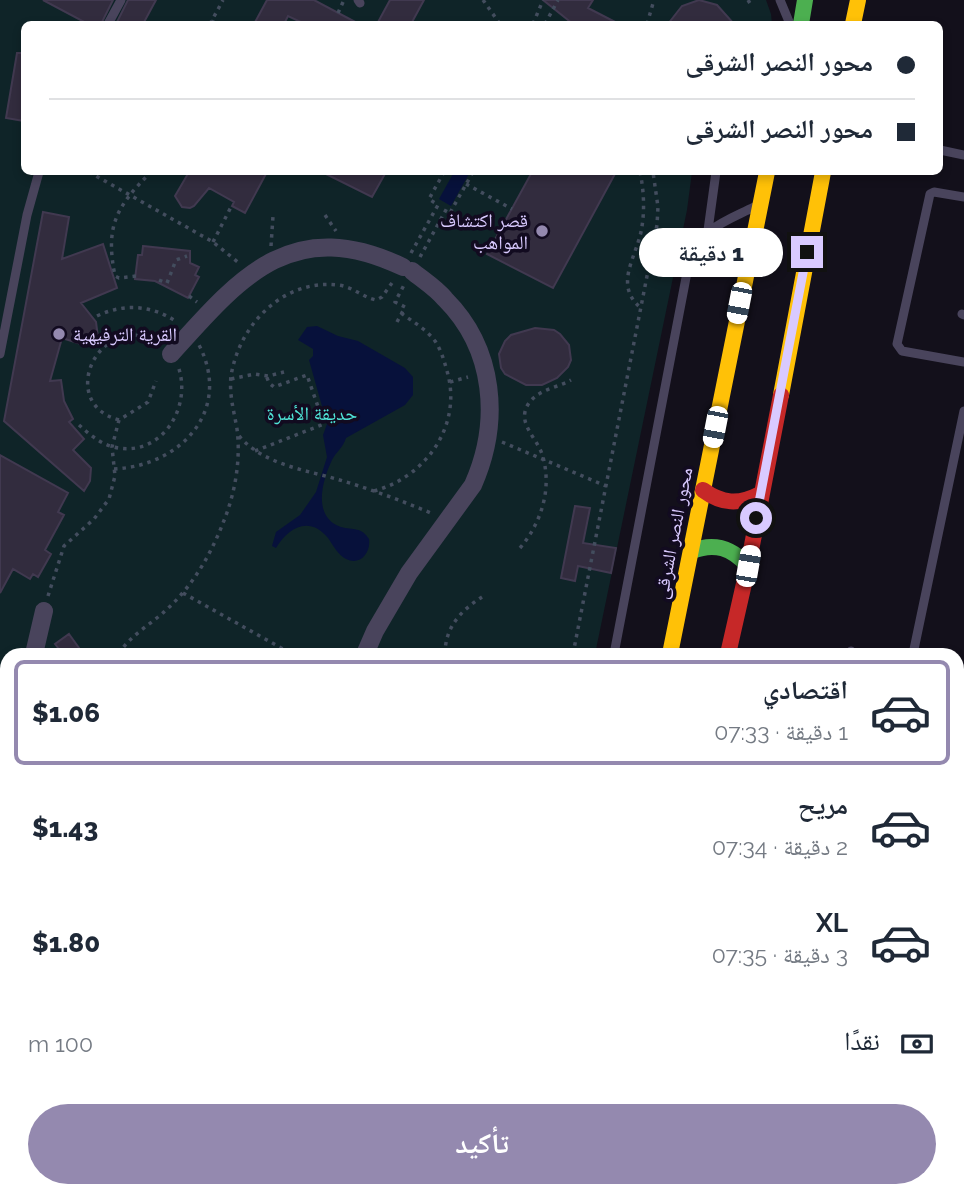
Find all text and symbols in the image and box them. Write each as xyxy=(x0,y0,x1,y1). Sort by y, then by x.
text: محور النصر الشرقى xyxy=(685,47,873,77)
text: محور النصر الشرقى xyxy=(685,114,873,144)
place label: قصر اكتشاف المواهب xyxy=(440,209,528,254)
marker: قصر اكتشاف المواهب xyxy=(534,223,550,239)
callout: 1 دقيقة xyxy=(639,228,782,276)
route end xyxy=(791,236,823,268)
text: 1 دقيقة xyxy=(678,239,744,266)
car xyxy=(725,280,754,326)
place label: القرية الترفيهية xyxy=(73,323,177,346)
marker: القرية الترفيهية xyxy=(51,326,67,342)
park label: حديقة الأسرة xyxy=(267,402,357,425)
car xyxy=(701,404,730,450)
street label: محور النصر الشرقى xyxy=(649,465,698,601)
route start xyxy=(740,502,772,534)
car xyxy=(735,543,762,589)
text: اقتصادي xyxy=(763,675,848,705)
icon: car xyxy=(869,681,932,744)
text: $1.06 xyxy=(32,698,100,728)
text: 1 دقيقة · 07:33 xyxy=(714,718,848,745)
text: مريح xyxy=(798,790,848,820)
icon: car xyxy=(869,796,932,859)
text: $1.43 xyxy=(32,813,98,843)
text: 2 دقيقة · 07:34 xyxy=(712,833,848,860)
text: XL xyxy=(816,908,848,938)
icon: car xyxy=(869,911,932,974)
text: $1.80 xyxy=(32,928,100,958)
text: 3 دقيقة · 07:35 xyxy=(712,941,848,968)
icon: cash xyxy=(898,1025,936,1063)
text: نقدًا xyxy=(844,1026,880,1056)
text: 100 m xyxy=(28,1030,93,1057)
button: تأكيد xyxy=(28,1104,936,1184)

